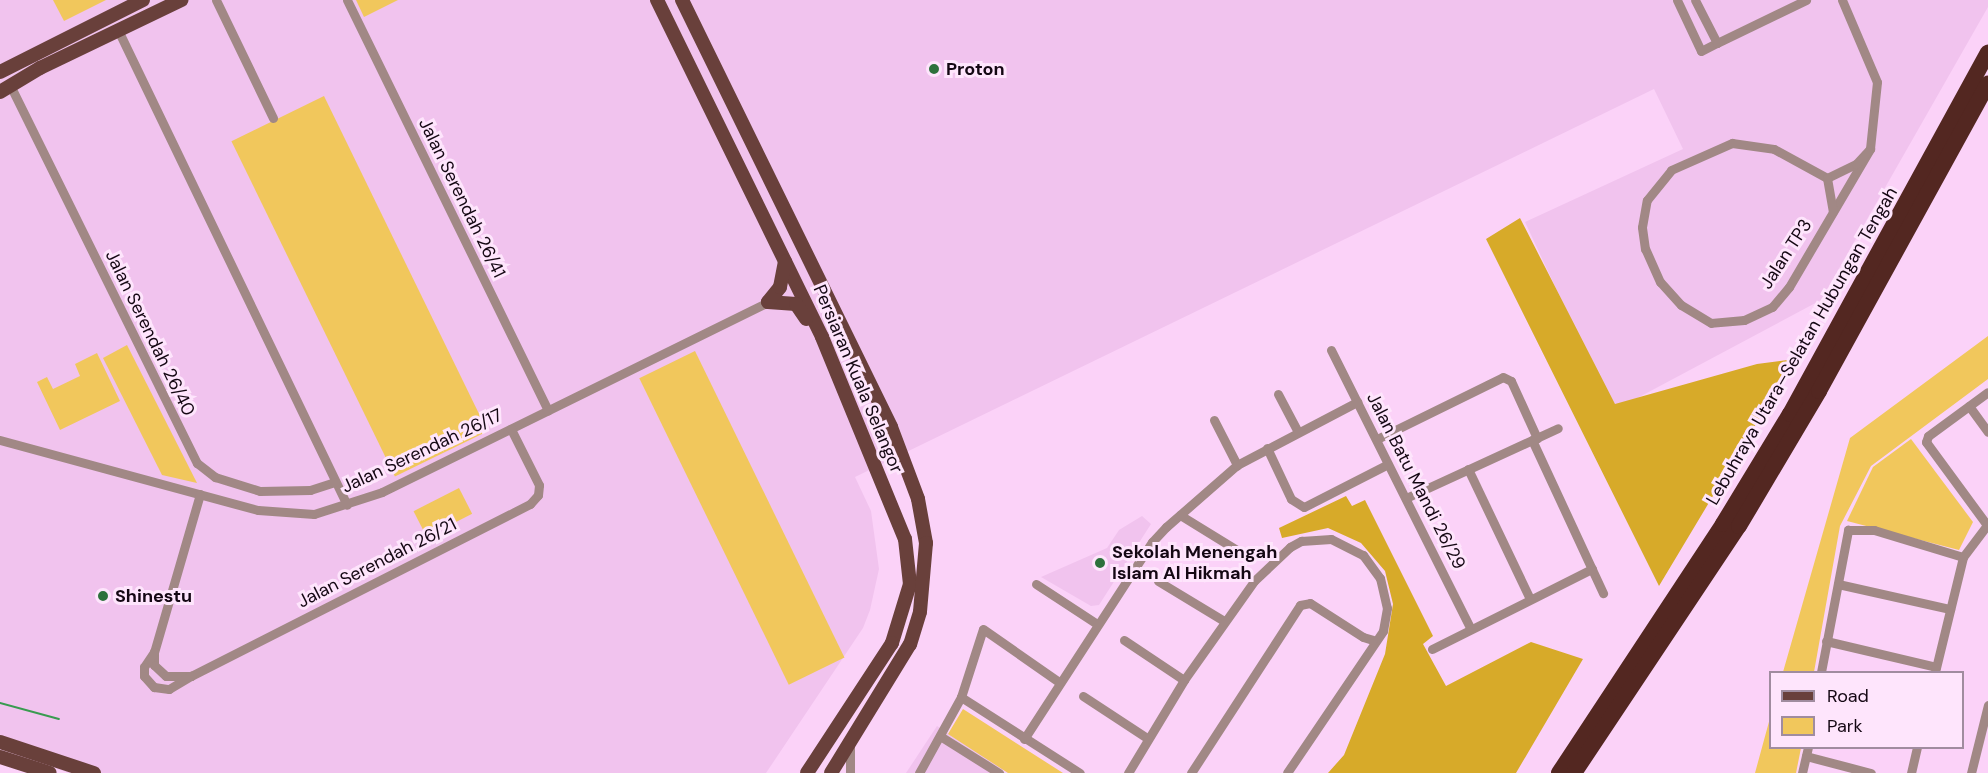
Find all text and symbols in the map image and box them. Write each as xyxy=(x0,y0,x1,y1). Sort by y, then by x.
place label: Proton xyxy=(946,58,1005,80)
marker: Proton xyxy=(927,62,941,76)
street label: Jalan Serendah 26/41 xyxy=(414,115,510,281)
street label: Lebuhraya Utara–Selatan Hubungan Tengah xyxy=(1702,183,1902,509)
street label: Jalan TP3 xyxy=(1755,215,1817,293)
street label: Jalan Serendah 26/40 xyxy=(101,247,199,419)
street label: Persiaran Kuala Selangor xyxy=(809,282,907,476)
street label: Jalan Batu Mandi 26/29 xyxy=(1362,389,1470,573)
street label: Jalan Serendah 26/17 xyxy=(338,404,506,498)
street label: Jalan Serendah 26/21 xyxy=(294,514,460,612)
place label: Sekolah Menengah Islam Al Hikmah xyxy=(1112,542,1277,584)
marker: Sekolah Menengah Islam Al Hikmah xyxy=(1093,556,1107,570)
place label: Shinestu xyxy=(115,585,192,607)
marker: Shinestu xyxy=(96,589,110,603)
legend xyxy=(1769,671,1964,749)
text: Road xyxy=(1827,684,1869,708)
text: Park xyxy=(1827,714,1863,738)

